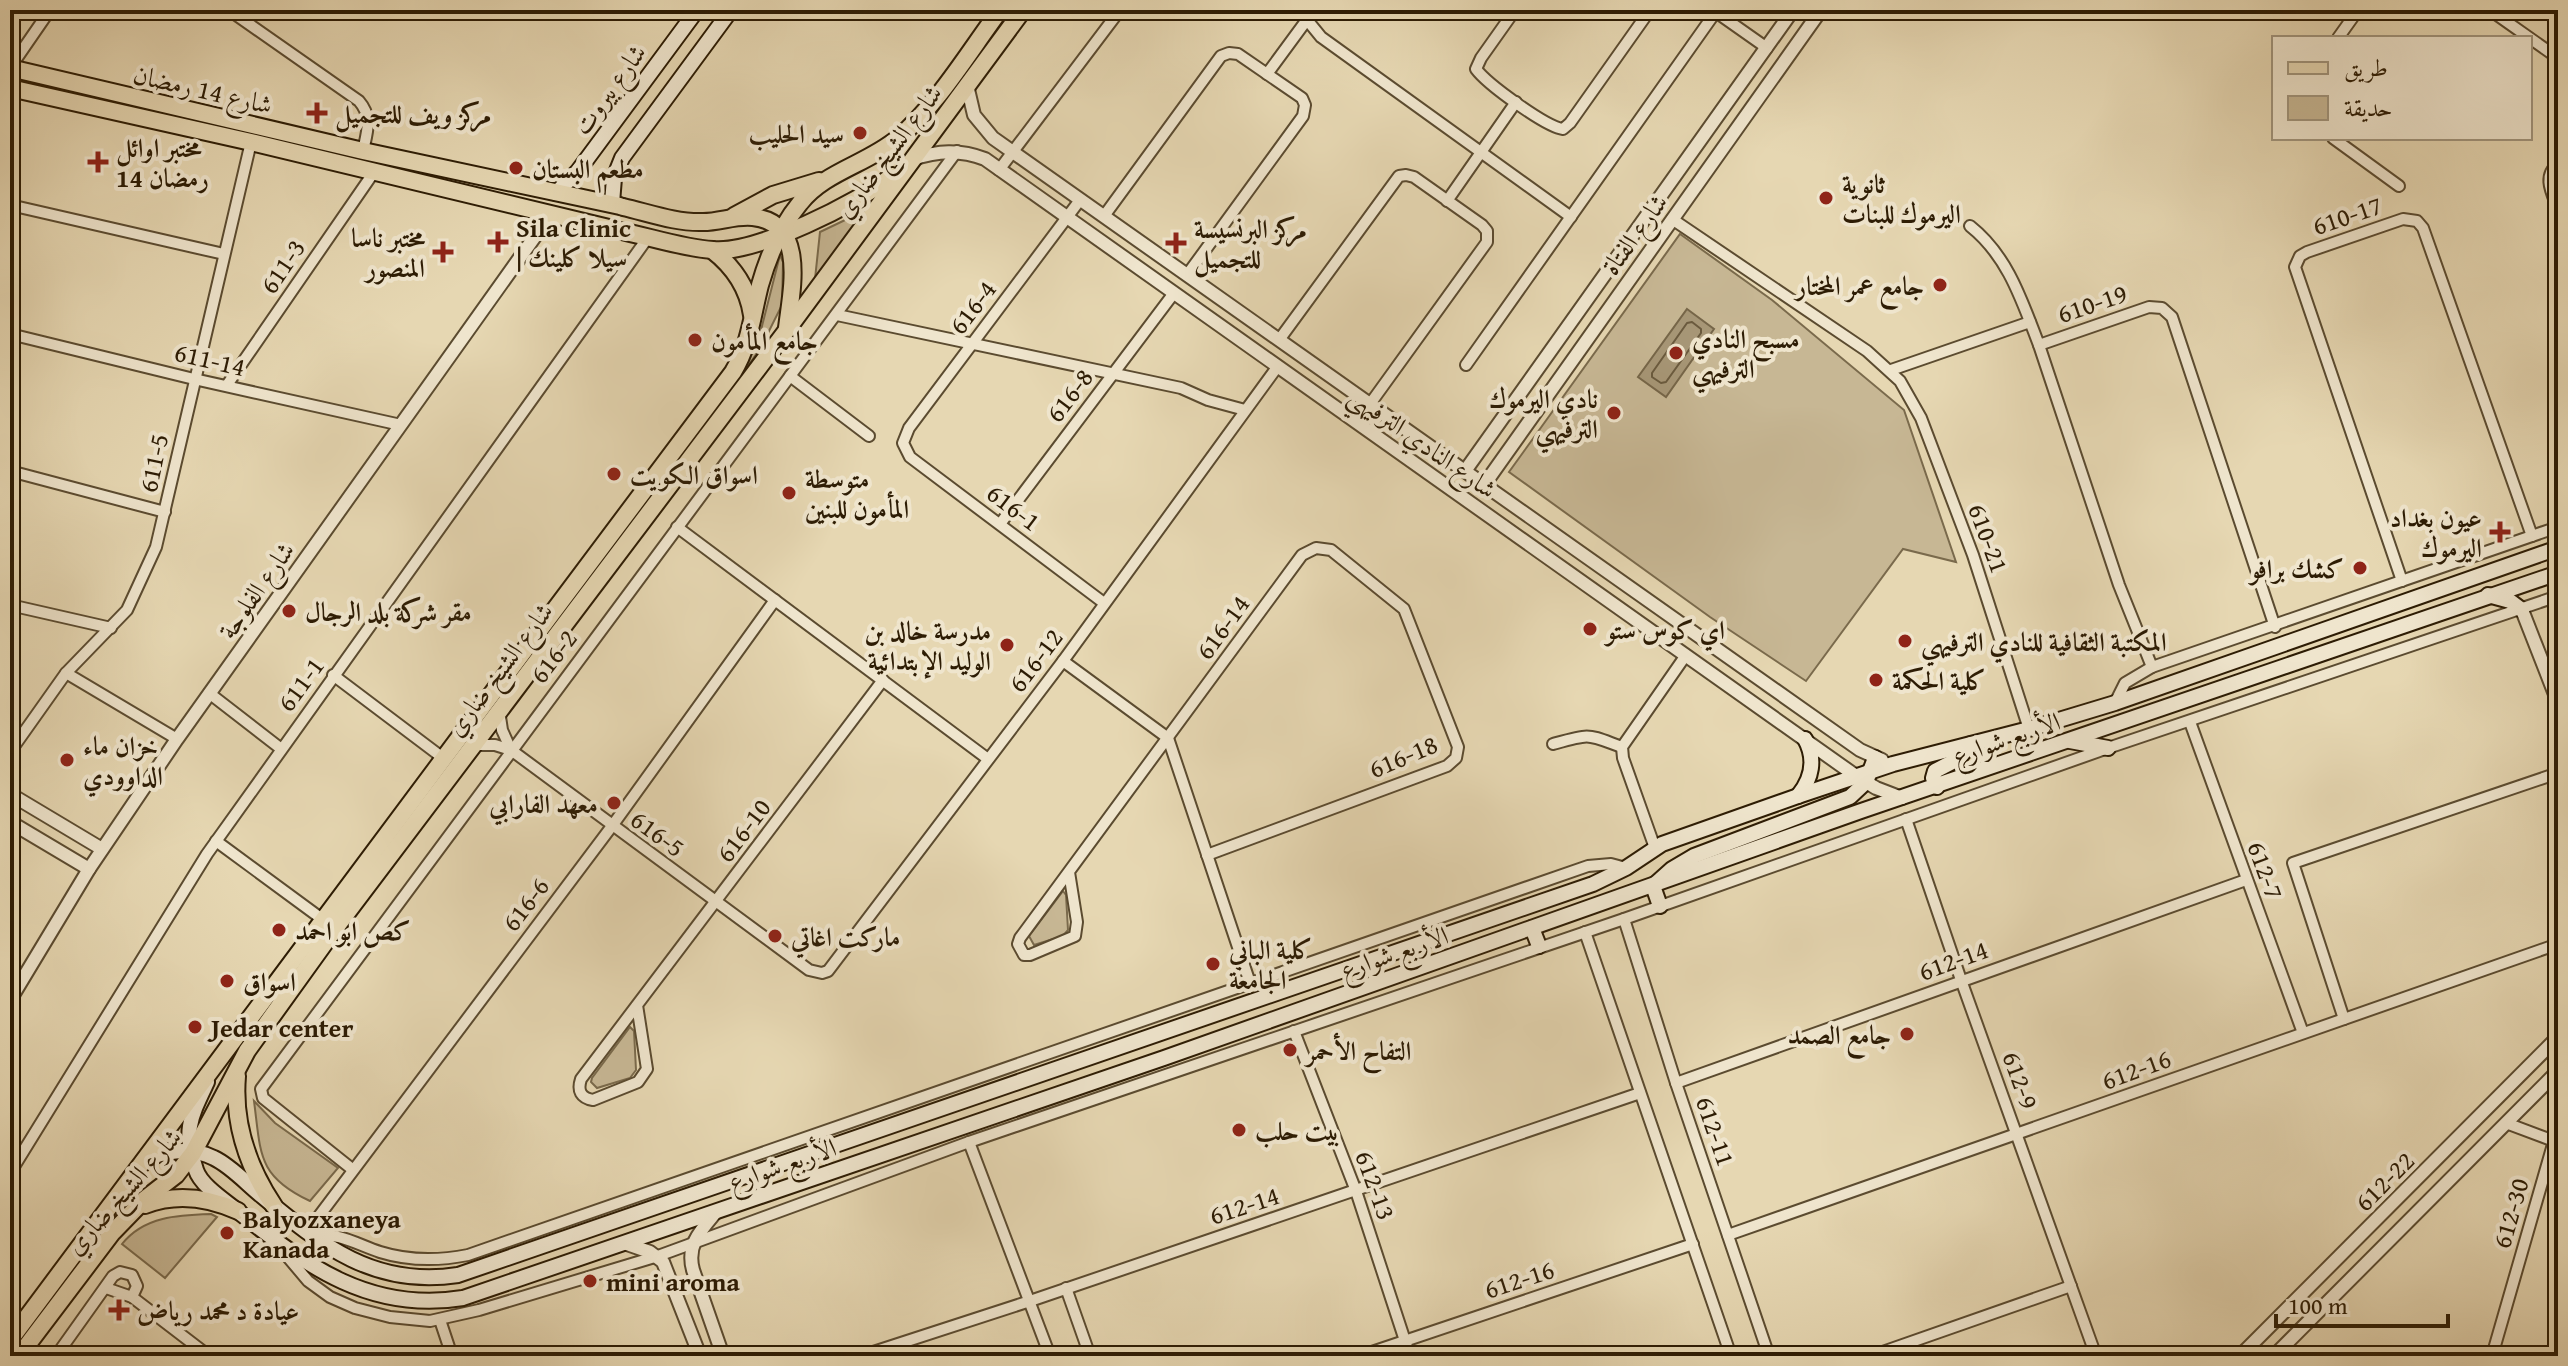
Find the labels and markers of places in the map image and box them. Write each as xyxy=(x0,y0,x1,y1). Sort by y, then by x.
place label: مركز ويف للتجميل xyxy=(335,94,491,133)
marker: مركز ويف للتجميل xyxy=(306,102,328,124)
place label: سيد الحليب xyxy=(748,114,844,153)
marker: سيد الحليب xyxy=(851,124,869,142)
place label: مختبر اوائل 14 رمضان xyxy=(116,128,209,197)
place label: مطعم البستان xyxy=(532,149,644,193)
marker: مختبر اوائل 14 رمضان xyxy=(87,151,109,173)
marker: مطعم البستان xyxy=(507,159,525,177)
place label: ثانوية اليرموك للبنات xyxy=(1842,164,1961,233)
marker: ثانوية اليرموك للبنات xyxy=(1817,189,1835,207)
place label: Sila Clinic | سيلا كلينك xyxy=(516,208,631,277)
place label: مركز البرنسيسة للتجميل xyxy=(1194,209,1307,278)
place label: مختبر ناسا المنصور xyxy=(351,218,426,287)
marker: Sila Clinic | سيلا كلينك xyxy=(487,231,509,253)
marker: مركز البرنسيسة للتجميل xyxy=(1165,232,1187,254)
marker: مختبر ناسا المنصور xyxy=(432,241,454,263)
place label: جامع عمر المختار xyxy=(1793,266,1924,310)
marker: جامع عمر المختار xyxy=(1931,276,1949,294)
place label: مسبح النادي الترفيهي xyxy=(1692,319,1800,394)
place label: جامع المأمون xyxy=(711,321,818,365)
marker: جامع المأمون xyxy=(686,331,704,349)
marker: مسبح النادي الترفيهي xyxy=(1667,344,1685,362)
place label: نادي اليرموك الترفيهي xyxy=(1489,379,1598,454)
marker: نادي اليرموك الترفيهي xyxy=(1605,404,1623,422)
place label: اسواق الكويت xyxy=(630,455,758,494)
place label: متوسطة المأمون للبنين xyxy=(805,459,909,528)
marker: اسواق الكويت xyxy=(605,465,623,483)
marker: متوسطة المأمون للبنين xyxy=(780,484,798,502)
place label: عيون بغداد اليرموك xyxy=(2390,498,2482,567)
marker: عيون بغداد اليرموك xyxy=(2489,521,2511,543)
place label: كشك برافو xyxy=(2247,549,2344,588)
marker: كشك برافو xyxy=(2351,559,2369,577)
place label: مقر شركة بلد الرجال xyxy=(305,592,472,631)
marker: مقر شركة بلد الرجال xyxy=(280,602,298,620)
place label: اي كوس ستو xyxy=(1603,610,1725,652)
place label: مدرسة خالد بن الوليد الإبتدائية xyxy=(865,611,991,680)
marker: اي كوس ستو xyxy=(1581,620,1599,638)
place label: المكتبة الثقافية للنادي الترفيهي xyxy=(1921,622,2167,667)
marker: المكتبة الثقافية للنادي الترفيهي xyxy=(1896,632,1914,650)
marker: مدرسة خالد بن الوليد الإبتدائية xyxy=(998,636,1016,654)
place label: كلية الحكمة xyxy=(1892,661,1986,700)
marker: كلية الحكمة xyxy=(1867,671,1885,689)
place label: خزان ماء الداوودي xyxy=(83,726,163,798)
marker: خزان ماء الداوودي xyxy=(58,751,76,769)
place label: معهد الفارابي xyxy=(488,784,598,826)
marker: معهد الفارابي xyxy=(605,794,623,812)
place label: كص ابو احمد xyxy=(295,911,411,950)
place label: ماركت اغاتي xyxy=(790,917,900,959)
marker: كص ابو احمد xyxy=(270,921,288,939)
marker: ماركت اغاتي xyxy=(766,927,784,945)
place label: كلية الباني الجامعة xyxy=(1228,930,1313,999)
marker: كلية الباني الجامعة xyxy=(1204,955,1222,973)
place label: اسواق xyxy=(243,962,296,1001)
marker: اسواق xyxy=(218,972,236,990)
place label: Jedar center xyxy=(207,1008,353,1047)
place label: جامع الصمد xyxy=(1787,1015,1891,1059)
marker: Jedar center xyxy=(186,1018,204,1036)
marker: جامع الصمد xyxy=(1898,1025,1916,1043)
place label: التفاح الأحمر xyxy=(1303,1031,1411,1074)
marker: التفاح الأحمر xyxy=(1281,1041,1299,1059)
place label: بيت حلب xyxy=(1255,1111,1340,1150)
marker: بيت حلب xyxy=(1230,1121,1248,1139)
place label: Balyozxaneya Kanada xyxy=(243,1199,402,1268)
marker: Balyozxaneya Kanada xyxy=(218,1224,236,1242)
place label: mini aroma xyxy=(606,1262,740,1301)
marker: mini aroma xyxy=(581,1272,599,1290)
place label: عيادة د محمد رياض xyxy=(137,1291,299,1330)
marker: عيادة د محمد رياض xyxy=(108,1299,130,1321)

